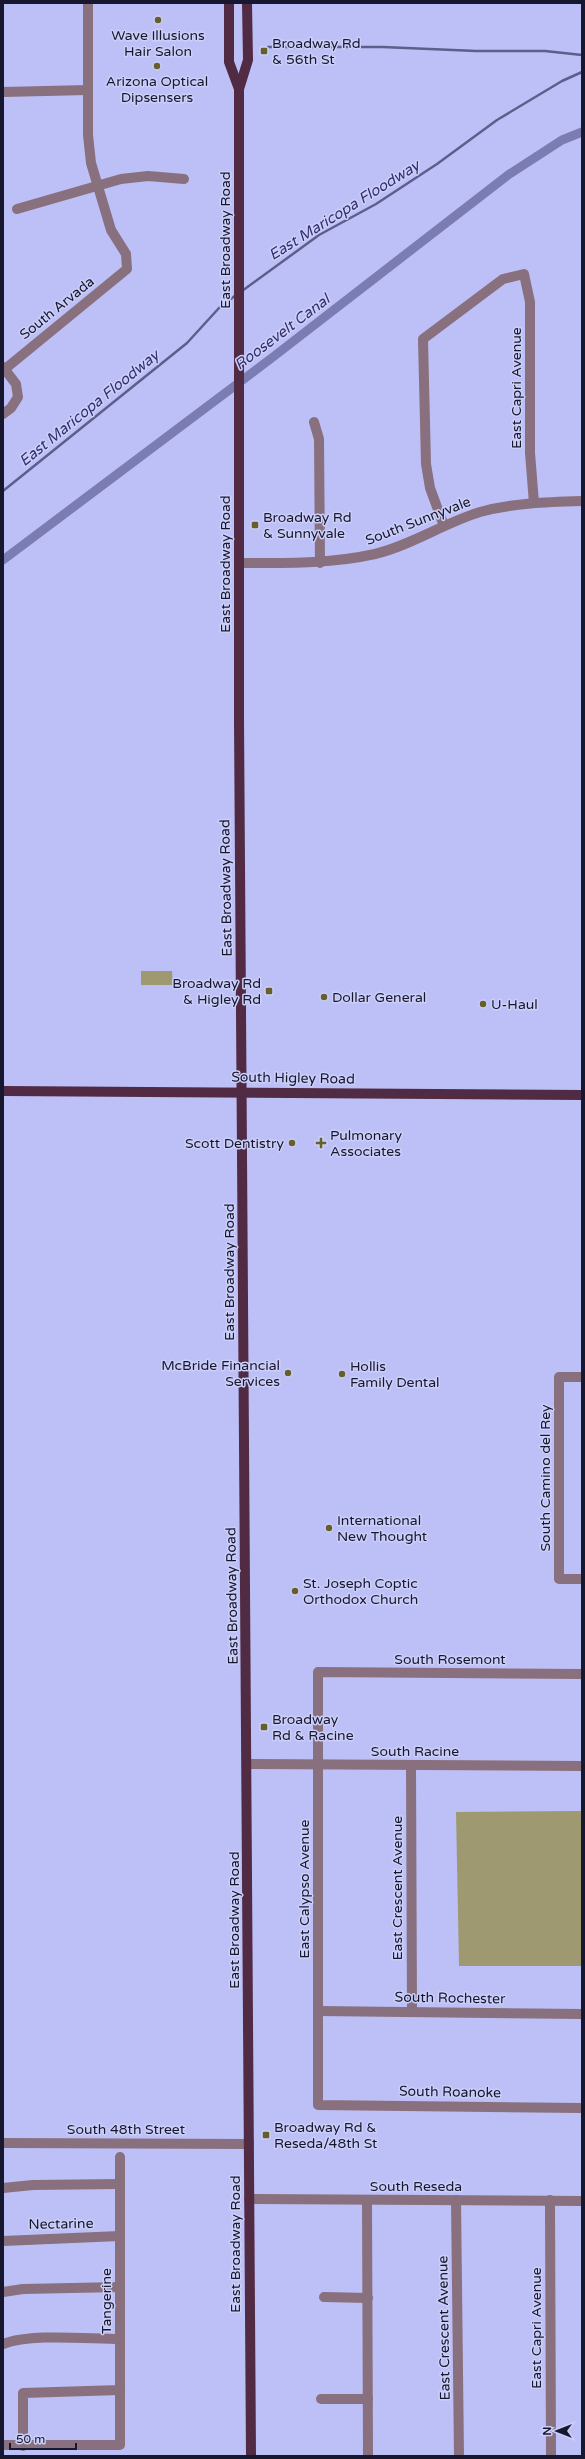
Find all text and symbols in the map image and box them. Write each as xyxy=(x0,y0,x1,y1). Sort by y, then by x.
marker: Wave Illusions Hair Salon xyxy=(153,15,163,25)
place label: Wave Illusions Hair Salon xyxy=(111,27,205,60)
place label: Broadway Rd & 56th St xyxy=(272,35,361,68)
marker: Broadway Rd & 56th St xyxy=(259,46,269,56)
marker: Arizona Optical Dipsensers xyxy=(152,61,162,71)
place label: Arizona Optical Dipsensers xyxy=(106,73,208,106)
water label: East Maricopa Floodway xyxy=(265,155,424,264)
street label: East Broadway Road xyxy=(217,171,234,309)
street label: South Arvada xyxy=(16,273,98,343)
water label: Roosevelt Canal xyxy=(231,289,335,374)
street label: East Capri Avenue xyxy=(508,327,525,449)
water label: East Maricopa Floodway xyxy=(16,345,164,470)
street label: South Sunnyvale xyxy=(363,493,473,549)
street label: East Broadway Road xyxy=(217,495,234,633)
place label: Broadway Rd & Sunnyvale xyxy=(263,509,352,542)
marker: Broadway Rd & Sunnyvale xyxy=(250,520,260,530)
street label: East Broadway Road xyxy=(216,819,236,957)
place label: Broadway Rd & Higley Rd xyxy=(172,975,261,1008)
marker: Broadway Rd & Higley Rd xyxy=(264,986,274,996)
place label: Dollar General xyxy=(332,989,426,1006)
marker: Dollar General xyxy=(319,992,329,1002)
place label: U-Haul xyxy=(491,996,538,1013)
marker: U-Haul xyxy=(478,999,488,1009)
street label: South Higley Road xyxy=(231,1068,355,1088)
place label: Pulmonary Associates xyxy=(330,1127,402,1160)
place label: Scott Dentistry xyxy=(185,1135,284,1152)
marker: Pulmonary Associates xyxy=(315,1137,327,1149)
marker: Scott Dentistry xyxy=(287,1138,297,1148)
street label: East Broadway Road xyxy=(221,1203,238,1341)
place label: McBride Financial Services xyxy=(161,1357,280,1390)
place label: Hollis Family Dental xyxy=(350,1358,440,1391)
marker: McBride Financial Services xyxy=(283,1368,293,1378)
marker: Hollis Family Dental xyxy=(337,1369,347,1379)
street label: South Camino del Rey xyxy=(537,1404,554,1552)
place label: International New Thought xyxy=(337,1512,428,1545)
marker: International New Thought xyxy=(324,1523,334,1533)
street label: East Broadway Road xyxy=(222,1527,242,1665)
place label: St. Joseph Coptic Orthodox Church xyxy=(303,1575,418,1608)
marker: St. Joseph Coptic Orthodox Church xyxy=(290,1586,300,1596)
street label: South Rosemont xyxy=(394,1651,506,1668)
place label: Broadway Rd & Racine xyxy=(272,1711,354,1744)
marker: Broadway Rd & Racine xyxy=(259,1722,269,1732)
street label: South Racine xyxy=(371,1743,459,1760)
street label: East Crescent Avenue xyxy=(389,1816,406,1960)
street label: East Calypso Avenue xyxy=(296,1820,313,1958)
street label: East Broadway Road xyxy=(226,1851,243,1989)
street label: South Rochester xyxy=(394,1989,506,2007)
street label: South Roanoke xyxy=(399,2083,501,2101)
place label: Broadway Rd & Reseda/48th St xyxy=(274,2119,378,2152)
street label: South 48th Street xyxy=(67,2121,186,2138)
marker: Broadway Rd & Reseda/48th St xyxy=(261,2130,271,2140)
street label: East Broadway Road xyxy=(227,2175,244,2313)
street label: South Reseda xyxy=(370,2178,462,2195)
street label: Nectarine xyxy=(28,2215,94,2233)
street label: East Crescent Avenue xyxy=(434,2256,454,2400)
street label: East Capri Avenue xyxy=(528,2267,545,2389)
street label: Tangerine xyxy=(98,2268,115,2334)
north arrow xyxy=(537,2411,577,2451)
scale bar xyxy=(10,2425,76,2451)
text: N xyxy=(541,2427,554,2435)
text: 50 m xyxy=(16,2432,45,2446)

